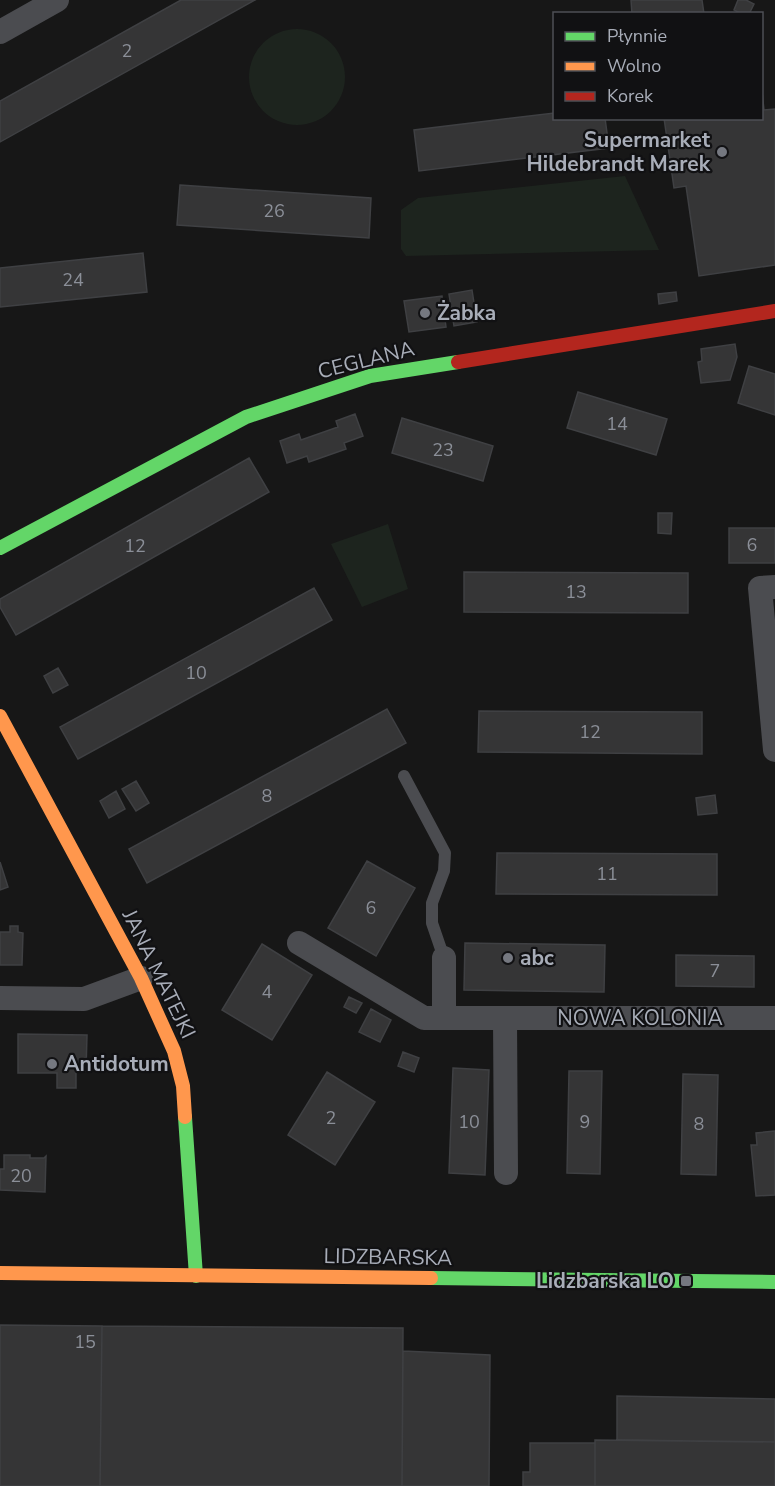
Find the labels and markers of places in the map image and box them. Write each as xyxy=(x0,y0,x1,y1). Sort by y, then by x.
place label: Supermarket Hildebrandt Marek xyxy=(527,126,711,178)
marker: Supermarket Hildebrandt Marek xyxy=(715,145,729,159)
place label: Żabka xyxy=(437,299,496,327)
marker: Żabka xyxy=(418,306,432,320)
place label: abc xyxy=(520,944,554,972)
marker: abc xyxy=(501,951,515,965)
place label: Antidotum xyxy=(64,1050,169,1078)
marker: Antidotum xyxy=(45,1057,59,1071)
place label: Lidzbarska LO xyxy=(536,1267,674,1295)
marker: Lidzbarska LO xyxy=(679,1274,693,1288)

